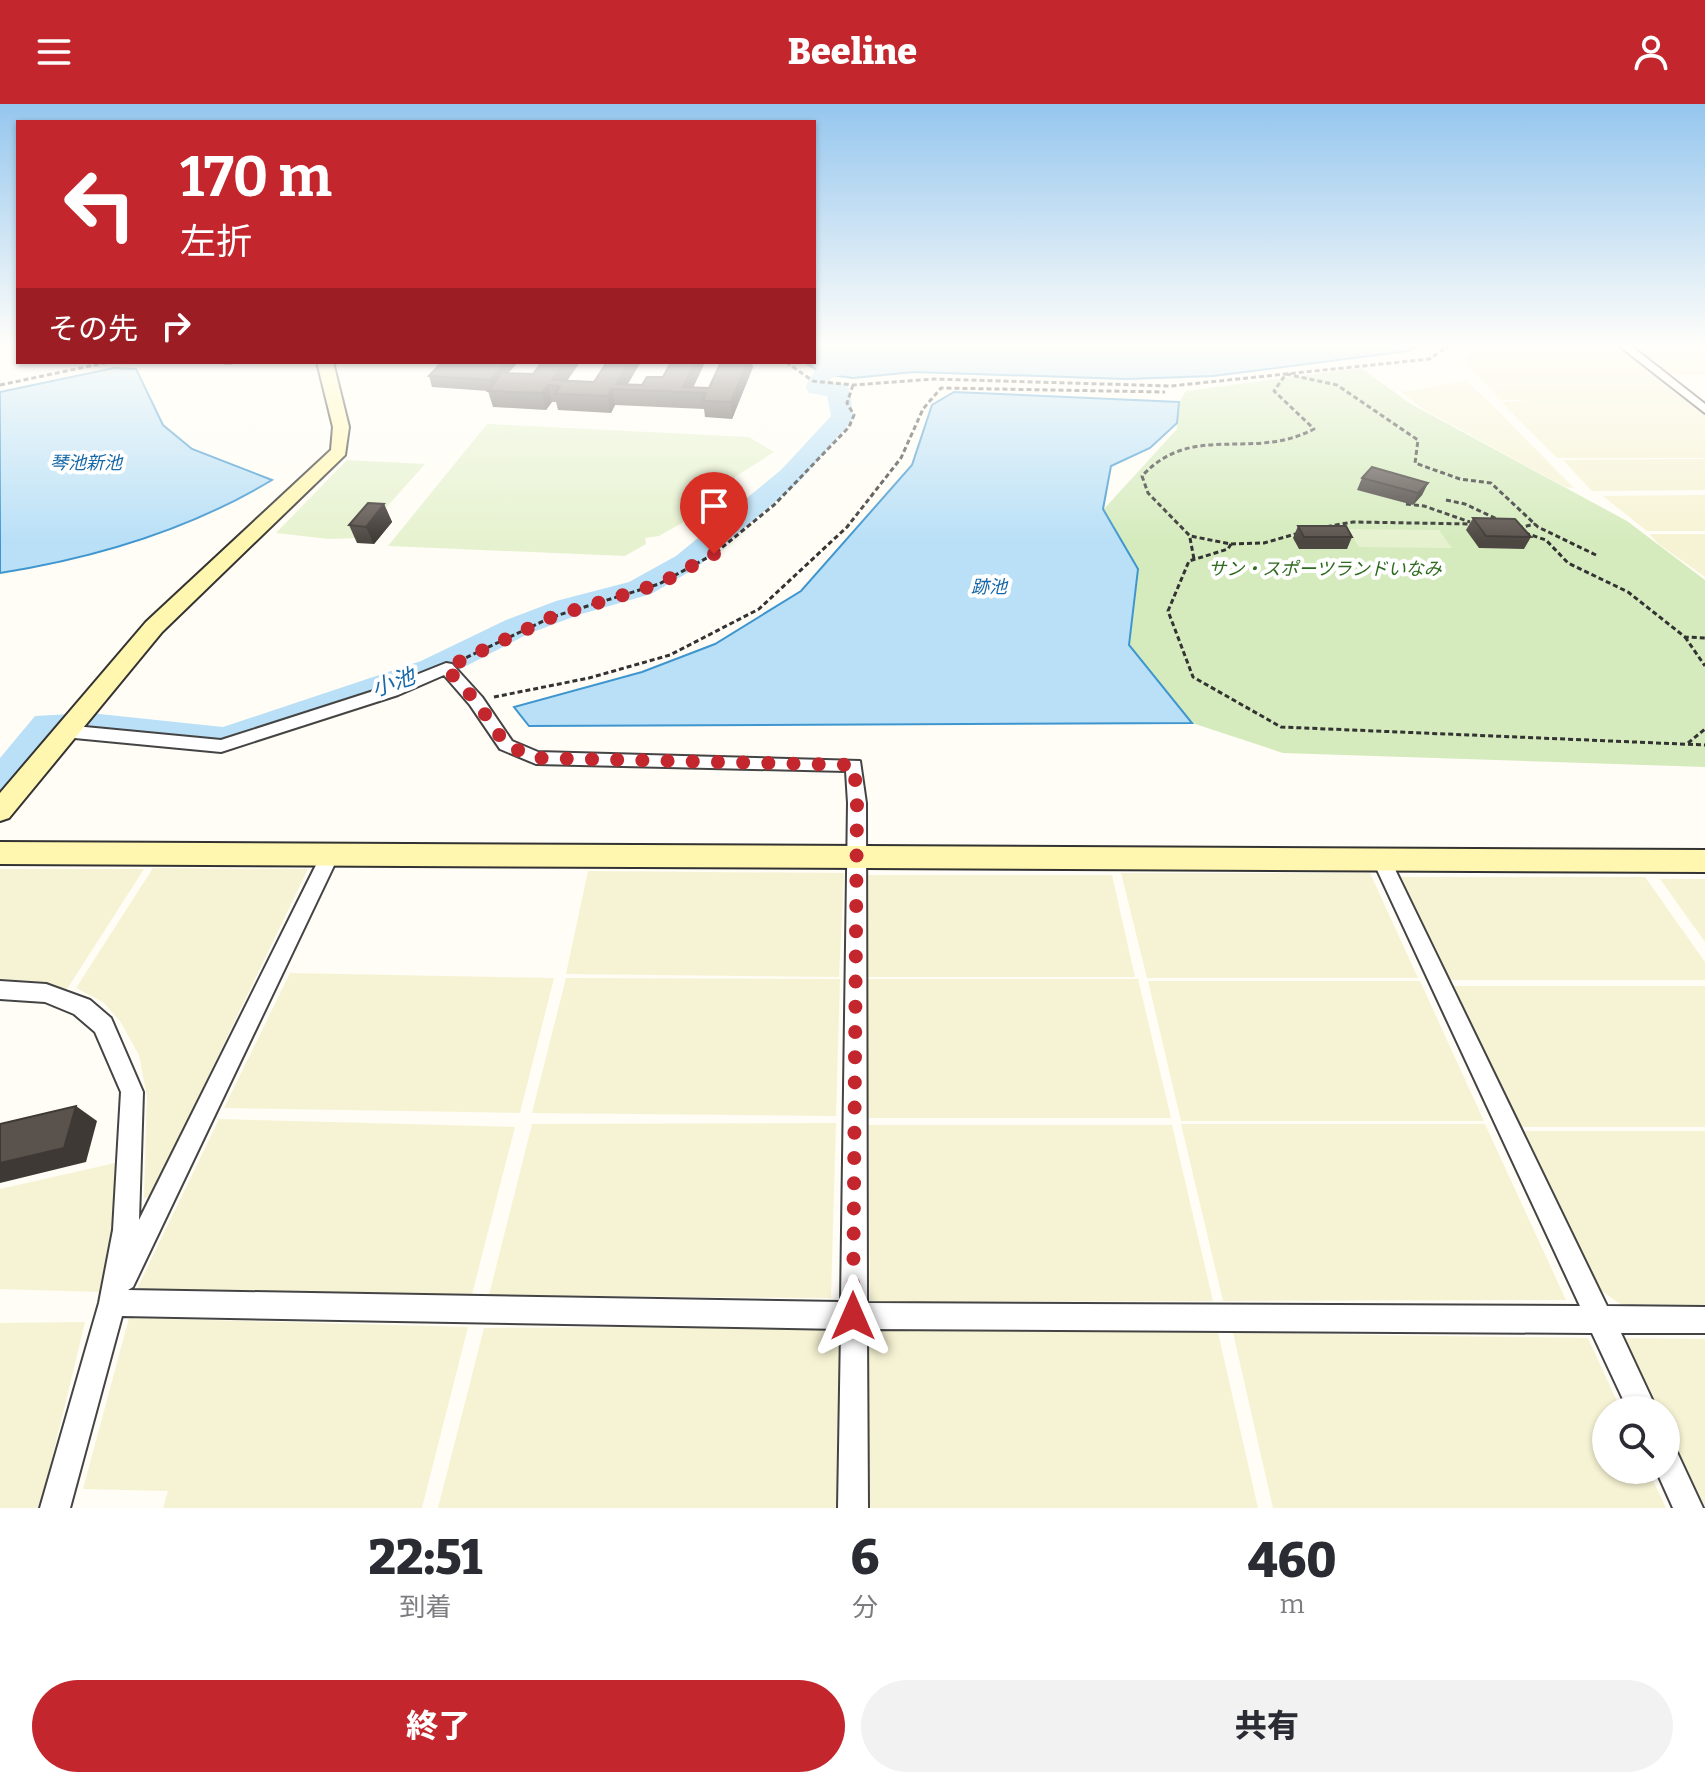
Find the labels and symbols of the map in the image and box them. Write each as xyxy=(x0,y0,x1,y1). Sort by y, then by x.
water label: 琴池新池 xyxy=(50,452,124,474)
pin xyxy=(680,472,748,554)
park label: サン・スポーツランドいなみ xyxy=(1208,558,1443,580)
water label: 跡池 xyxy=(971,576,1009,598)
water label: 小池 xyxy=(368,662,420,702)
position arrow xyxy=(811,1274,895,1358)

